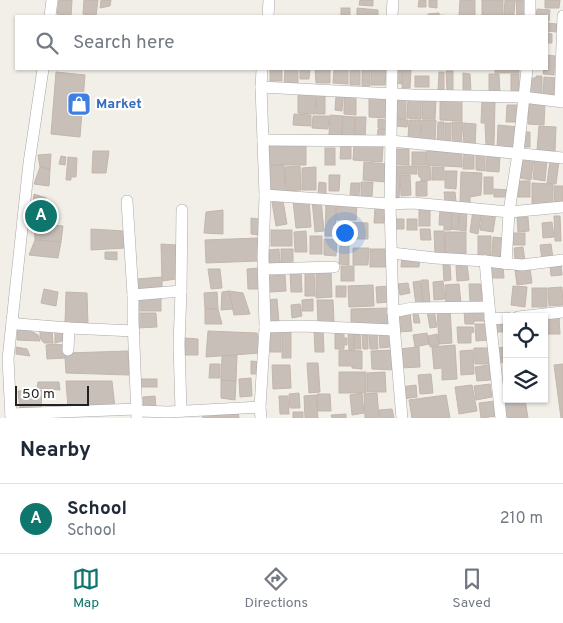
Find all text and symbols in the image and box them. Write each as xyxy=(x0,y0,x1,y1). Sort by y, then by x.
search box xyxy=(15,15,548,70)
icon: search xyxy=(33,29,61,57)
text: Search here xyxy=(73,31,175,55)
shop icon: Market xyxy=(66,91,92,117)
place label: Market xyxy=(96,96,142,113)
pin: A xyxy=(25,197,57,235)
your location xyxy=(332,220,358,246)
map controls xyxy=(503,313,548,403)
button: locate xyxy=(503,313,548,358)
button: layers xyxy=(503,358,548,403)
scale bar xyxy=(15,383,89,406)
text: 50 m xyxy=(22,386,55,403)
text: Nearby xyxy=(20,437,91,464)
text: School xyxy=(67,497,127,521)
text: A xyxy=(30,509,42,529)
text: 210 m xyxy=(500,509,543,529)
text: School xyxy=(67,521,116,541)
tab: Map xyxy=(72,565,100,612)
tab: Directions xyxy=(244,565,308,612)
tab: Saved xyxy=(452,565,491,612)

